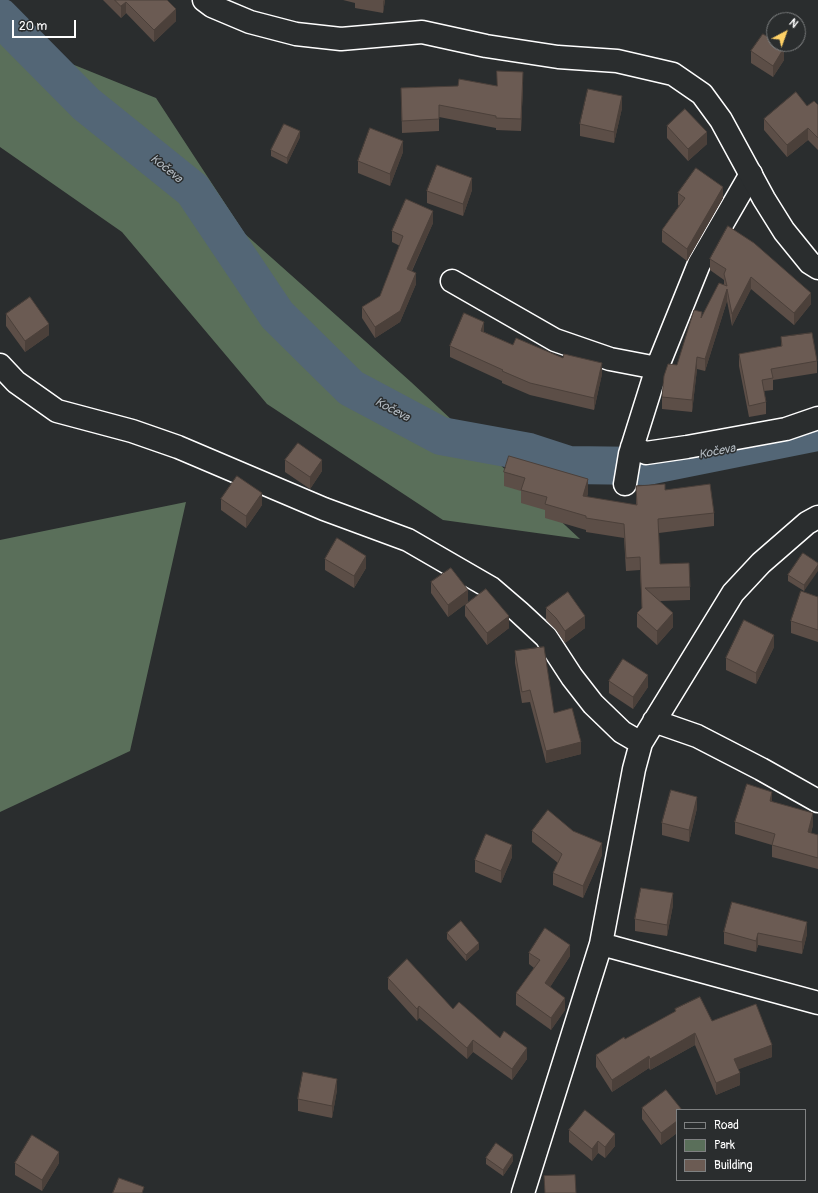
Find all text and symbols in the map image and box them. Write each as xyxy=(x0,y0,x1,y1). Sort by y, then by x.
scale bar xyxy=(14,12,78,38)
north arrow xyxy=(766,12,806,52)
text: N xyxy=(786,16,801,31)
text: 20 m xyxy=(19,19,47,34)
water label: Kočeva xyxy=(147,152,185,186)
water label: Kočeva xyxy=(372,395,412,425)
water label: Kočeva xyxy=(698,441,736,463)
legend xyxy=(676,1109,806,1181)
text: Road xyxy=(714,1118,739,1133)
text: Park xyxy=(714,1138,735,1153)
text: Building xyxy=(714,1158,753,1173)

